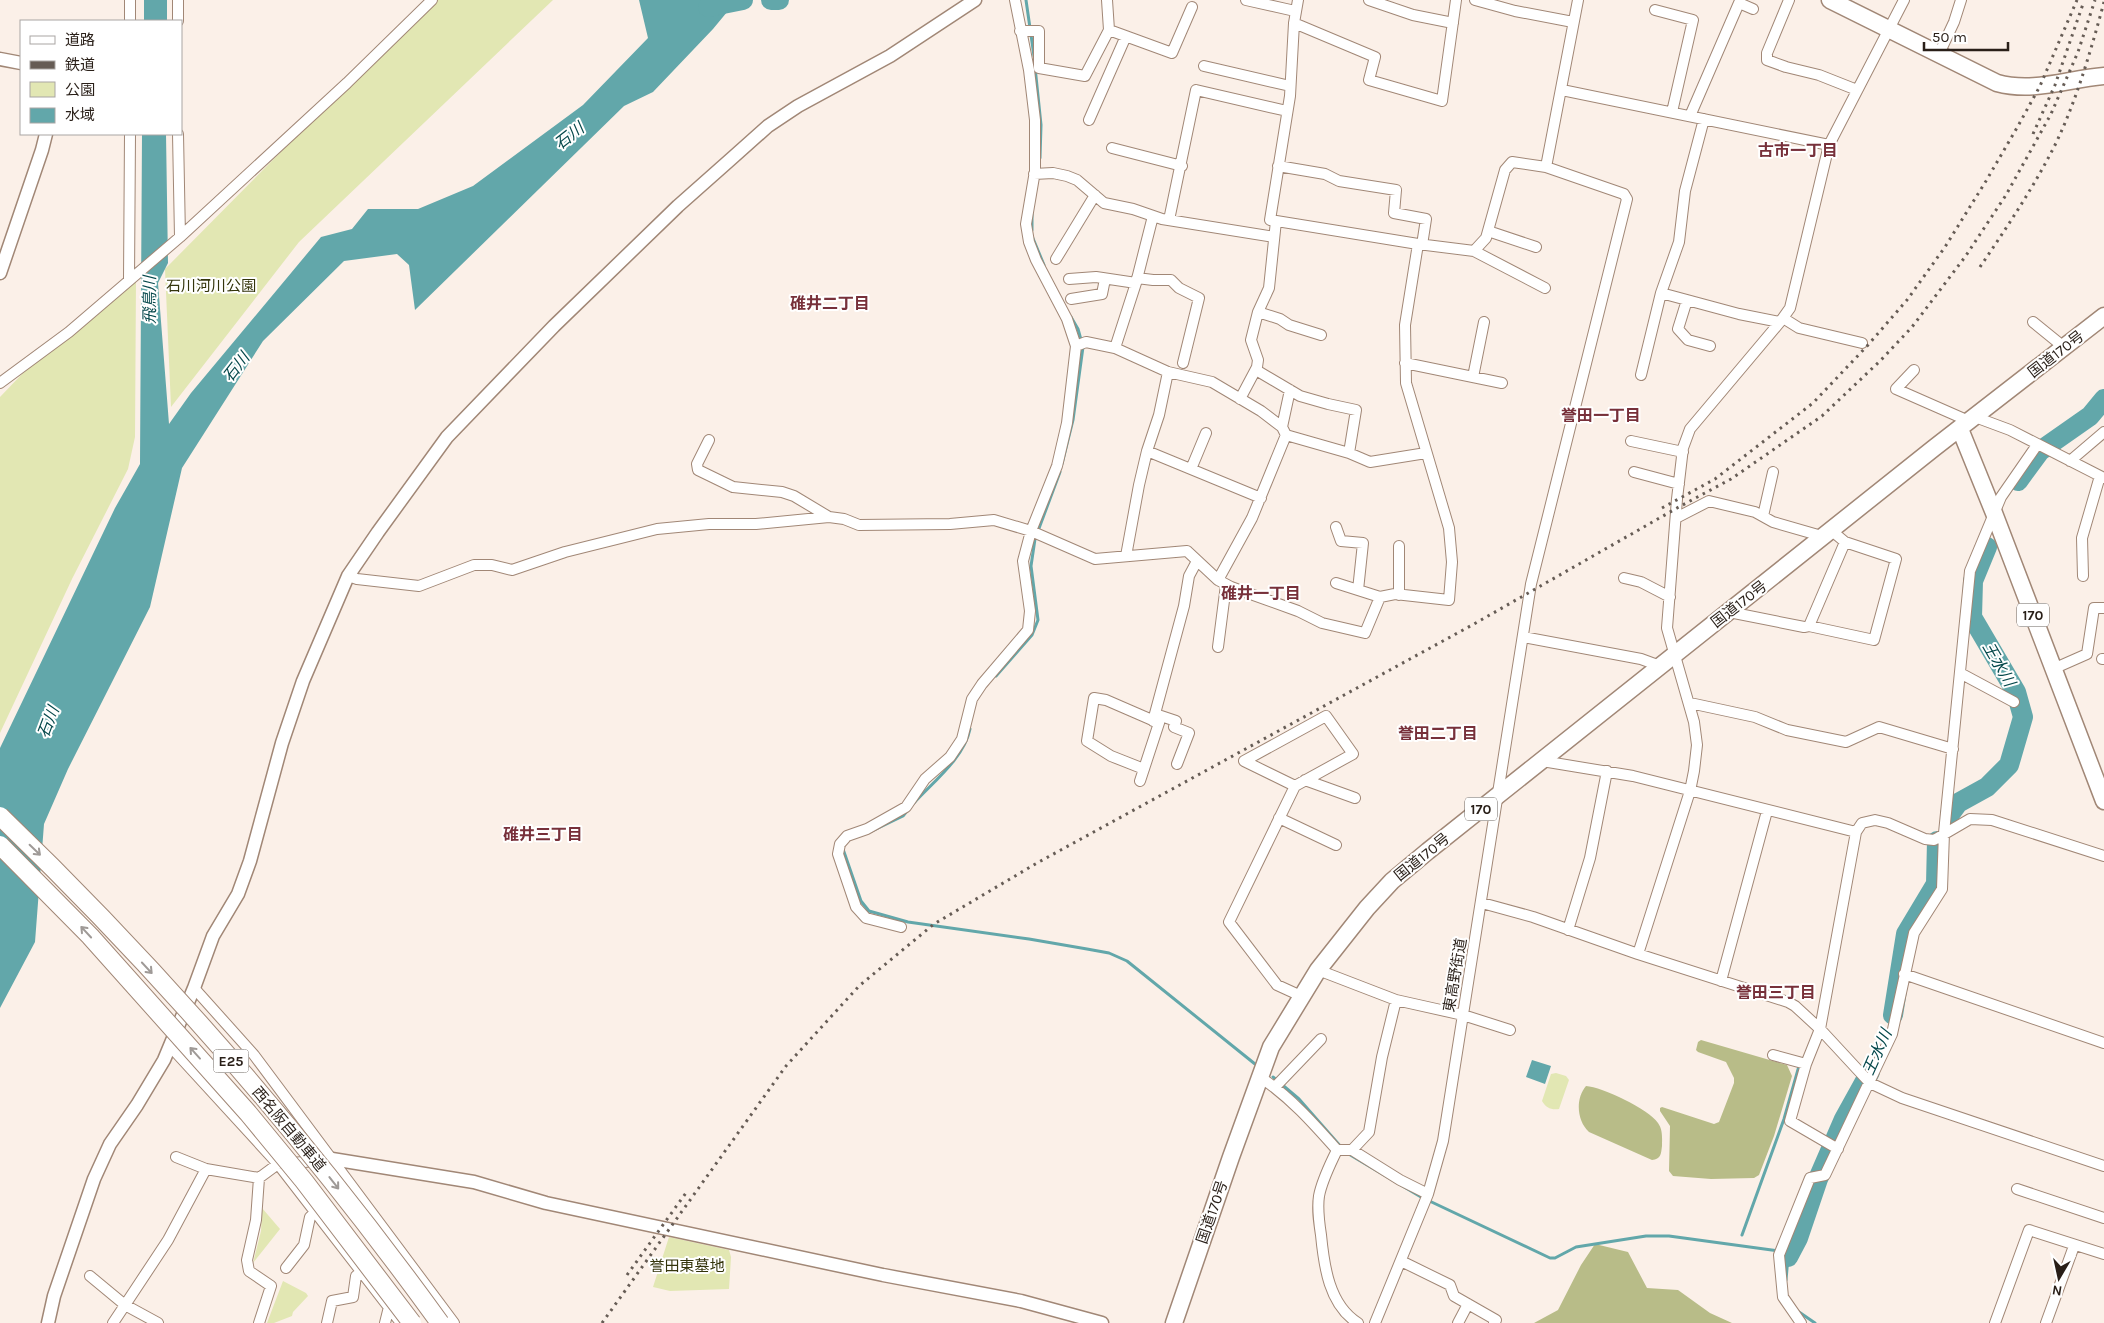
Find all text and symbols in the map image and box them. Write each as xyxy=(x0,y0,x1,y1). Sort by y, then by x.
legend xyxy=(20,20,182,135)
scale bar xyxy=(1924,20,2008,52)
text: 50 m xyxy=(1932,28,1967,46)
text: 道路 xyxy=(65,31,95,49)
text: 鉄道 xyxy=(65,56,95,74)
text: 公園 xyxy=(65,81,95,99)
text: 水域 xyxy=(65,106,95,124)
water label: 石川 xyxy=(551,117,589,153)
district label: 古市一丁目 xyxy=(1758,141,1838,160)
water label: 飛鳥川 xyxy=(140,274,159,324)
park label: 石川河川公園 xyxy=(166,277,256,295)
district label: 碓井二丁目 xyxy=(790,294,870,313)
street label: 国道170号 xyxy=(2024,327,2088,381)
water label: 石川 xyxy=(219,347,255,385)
district label: 誉田一丁目 xyxy=(1561,406,1641,425)
street label: 国道170号 xyxy=(1707,577,1771,631)
district label: 碓井一丁目 xyxy=(1221,584,1301,603)
road number: 170 xyxy=(2017,604,2049,626)
water label: 王水川 xyxy=(1979,638,2020,691)
water label: 石川 xyxy=(33,702,63,740)
district label: 誉田二丁目 xyxy=(1398,724,1478,743)
road number: 170 xyxy=(1465,798,1497,821)
district label: 碓井三丁目 xyxy=(503,825,583,844)
street label: 国道170号 xyxy=(1391,829,1453,885)
one-way arrow xyxy=(29,844,41,856)
one-way arrow xyxy=(80,926,92,939)
street label: 東高野街道 xyxy=(1440,936,1470,1014)
one-way arrow xyxy=(141,962,153,974)
district label: 誉田三丁目 xyxy=(1736,983,1816,1002)
water label: 王水川 xyxy=(1859,1024,1896,1078)
one-way arrow xyxy=(189,1047,201,1060)
road number: E25 xyxy=(214,1050,248,1072)
street label: 西名阪自動車道 xyxy=(248,1083,330,1175)
one-way arrow xyxy=(328,1176,339,1189)
street label: 国道170号 xyxy=(1193,1178,1231,1246)
north arrow xyxy=(2034,1253,2084,1303)
park label: 誉田東墓地 xyxy=(649,1257,725,1275)
text: N xyxy=(2051,1281,2063,1300)

